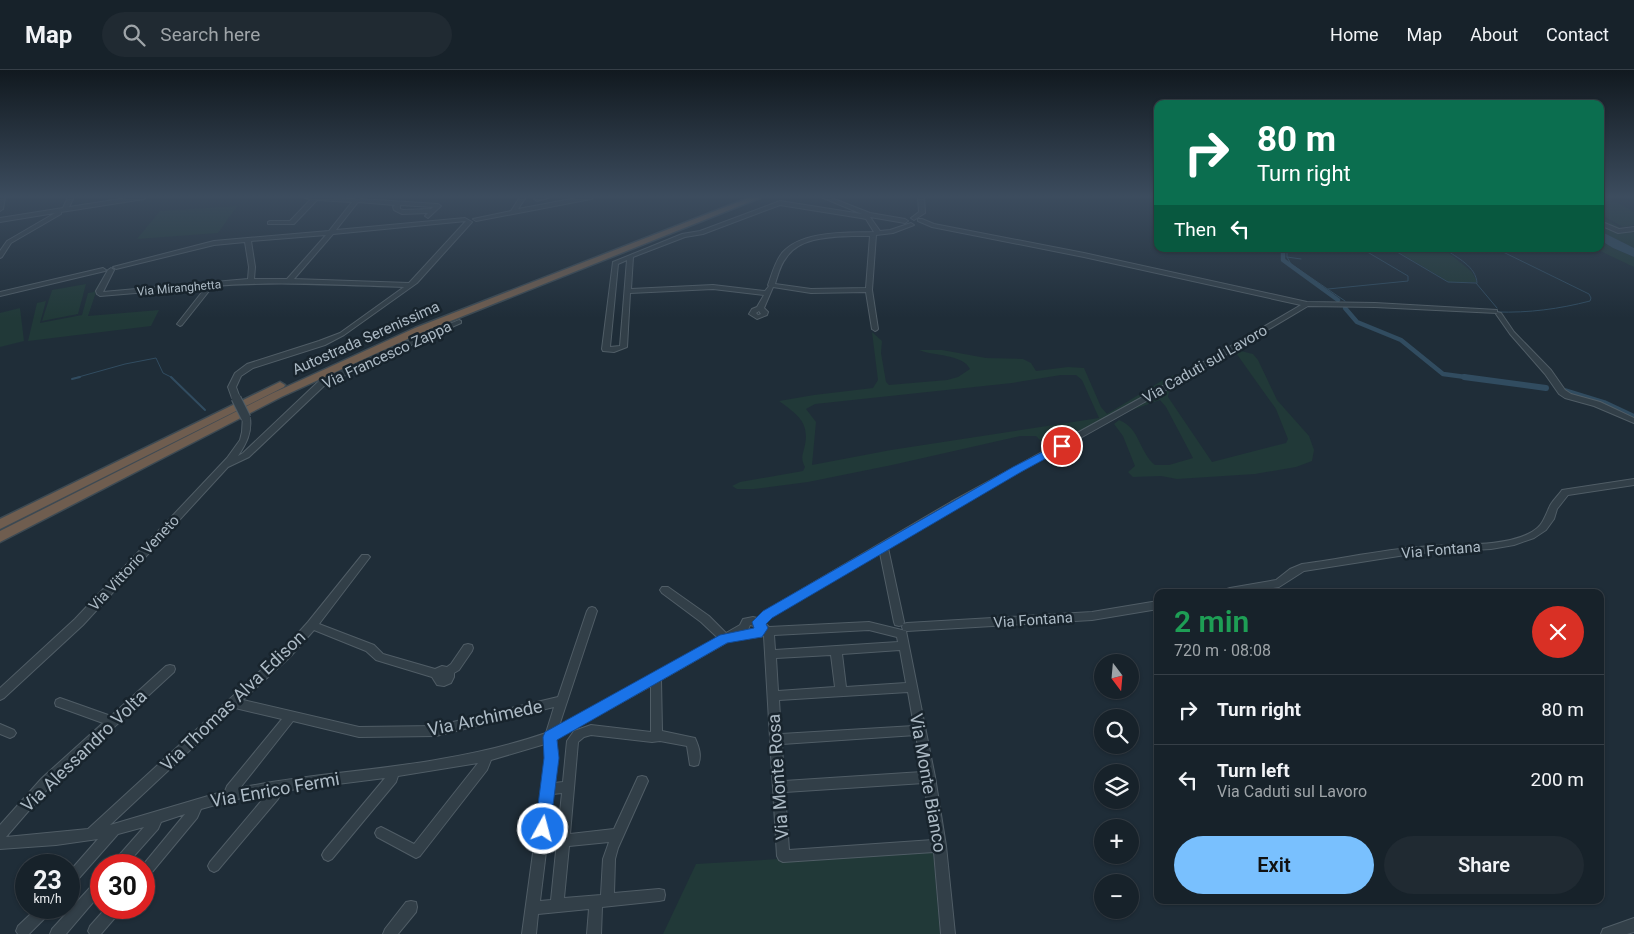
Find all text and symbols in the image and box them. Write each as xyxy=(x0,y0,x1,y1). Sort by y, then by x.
search box xyxy=(102,12,452,57)
text: Map xyxy=(25,21,72,49)
icon: search xyxy=(120,21,148,49)
text: Search here xyxy=(160,23,260,46)
text: Home xyxy=(1330,24,1379,45)
text: Map xyxy=(1407,24,1442,45)
text: About xyxy=(1470,24,1518,45)
text: Contact xyxy=(1546,24,1609,45)
text: 80 m xyxy=(1257,119,1336,160)
icon: right xyxy=(1174,120,1239,185)
text: Turn right xyxy=(1257,161,1351,186)
icon: left xyxy=(1226,215,1254,243)
text: Then xyxy=(1174,218,1216,241)
street label: Via Miranghetta xyxy=(136,277,222,299)
street label: Autostrada Serenissima xyxy=(290,297,442,379)
street label: Via Francesco Zappa xyxy=(320,317,454,393)
street label: Via Caduti sul Lavoro xyxy=(1140,321,1270,407)
pin xyxy=(1041,425,1083,467)
icon: arrive xyxy=(1048,432,1076,460)
street label: Via Vittorio Veneto xyxy=(85,511,183,615)
street label: Via Fontana xyxy=(1401,538,1481,562)
text: 2 min xyxy=(1174,604,1249,639)
button: close xyxy=(1532,606,1584,658)
street label: Via Fontana xyxy=(993,608,1073,632)
street label: Via Thomas Alva Edison xyxy=(156,626,309,775)
text: 720 m · 08:08 xyxy=(1174,641,1271,660)
north arrow xyxy=(1094,654,1139,699)
map controls xyxy=(1094,654,1139,919)
street label: Via Alessandro Volta xyxy=(17,685,151,816)
street label: Via Archimede xyxy=(426,695,544,740)
icon: right xyxy=(1174,696,1202,724)
text: Turn right xyxy=(1217,698,1301,721)
text: 80 m xyxy=(1541,698,1584,721)
button: search xyxy=(1094,709,1139,754)
street label: Via Monte Bianco xyxy=(906,712,951,854)
street label: Via Monte Rosa xyxy=(763,713,792,841)
text: Turn left xyxy=(1217,759,1290,782)
button: layers xyxy=(1094,764,1139,809)
icon: left xyxy=(1174,766,1202,794)
street label: Via Enrico Fermi xyxy=(209,768,341,811)
text: 200 m xyxy=(1531,768,1584,791)
text: Via Caduti sul Lavoro xyxy=(1217,782,1367,801)
position arrow xyxy=(516,802,568,854)
button: + xyxy=(1094,819,1139,864)
button: Exit xyxy=(1174,836,1374,894)
button: Share xyxy=(1384,836,1584,894)
speed limit sign: 30 xyxy=(90,854,155,919)
text: 23 xyxy=(33,866,62,895)
button: − xyxy=(1094,874,1139,919)
text: km/h xyxy=(33,892,62,906)

